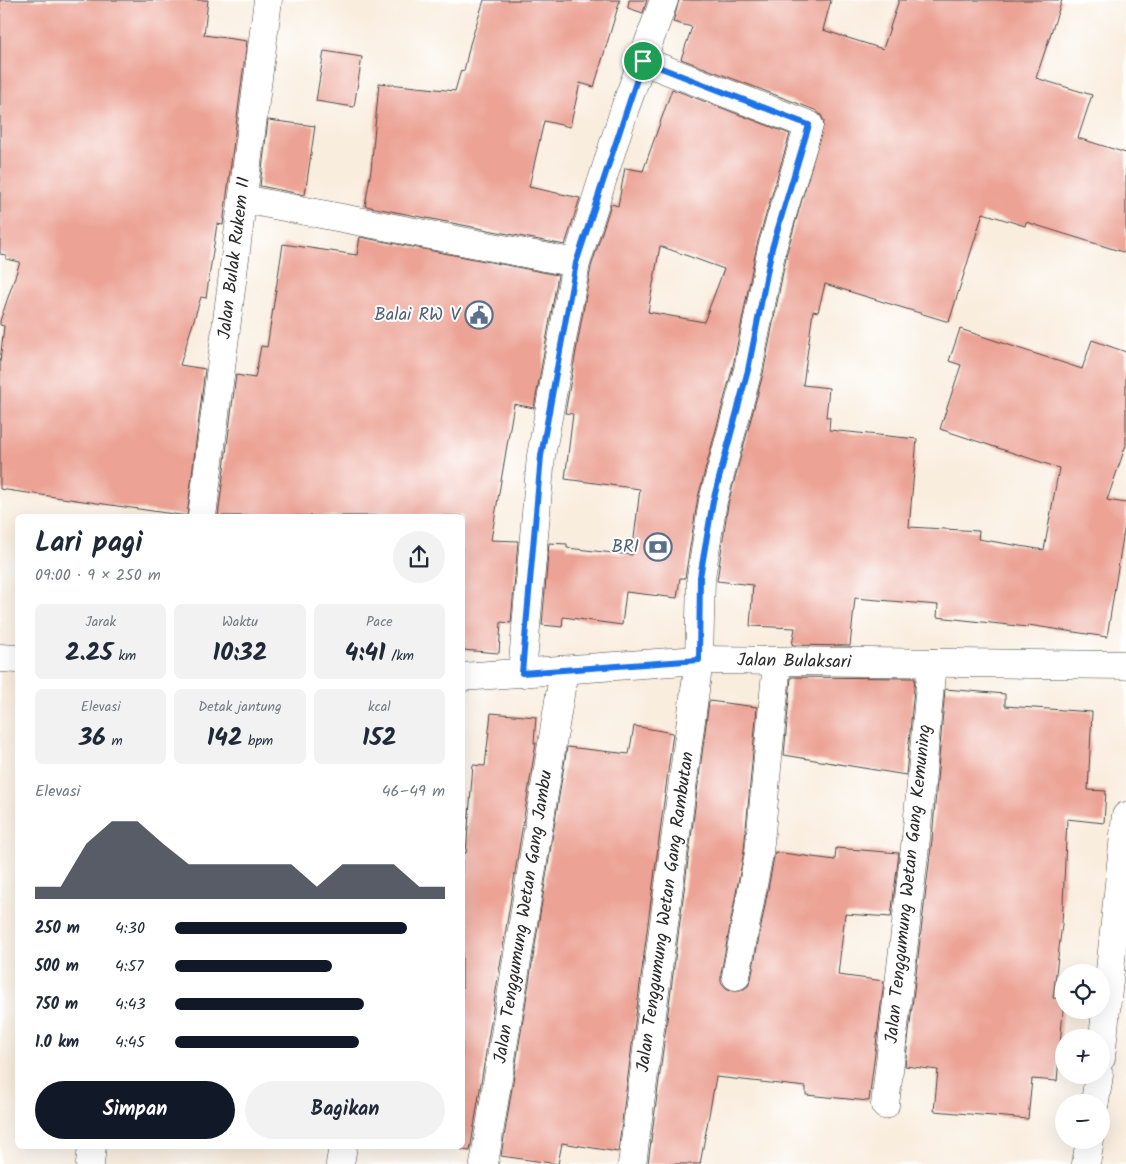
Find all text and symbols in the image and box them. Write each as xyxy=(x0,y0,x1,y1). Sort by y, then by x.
pin xyxy=(622,40,664,82)
icon: arrive xyxy=(629,47,657,75)
street label: Jalan Bulak Rukem II xyxy=(211,175,259,341)
public building icon: Balai RW V xyxy=(464,300,494,330)
place label: Balai RW V xyxy=(374,301,461,330)
text: Lari pagi xyxy=(35,521,143,566)
button: share xyxy=(393,531,445,583)
bank icon: BRI xyxy=(643,532,673,562)
place label: BRI xyxy=(611,533,639,562)
text: 09:00 · 9 × 250 m xyxy=(35,563,161,588)
text: Jarak xyxy=(85,611,116,633)
text: Waktu xyxy=(222,611,258,633)
text: Pace xyxy=(366,611,393,633)
text: 2.25 xyxy=(65,633,113,673)
text: 10:32 xyxy=(213,633,267,673)
text: 4:41 xyxy=(345,633,386,673)
text: km xyxy=(113,645,136,667)
text: /km xyxy=(386,645,414,667)
street label: Jalan Bulaksari xyxy=(737,647,852,678)
text: Elevasi xyxy=(81,696,121,718)
text: Detak jantung xyxy=(198,696,282,718)
text: kcal xyxy=(368,696,391,718)
text: 36 xyxy=(79,718,106,758)
text: 142 xyxy=(207,718,242,758)
text: 152 xyxy=(362,718,397,758)
street label: Jalan Tenggumung Wetan Gang Kemuning xyxy=(878,723,940,1045)
text: m xyxy=(106,730,123,752)
text: bpm xyxy=(242,730,273,752)
street label: Jalan Tenggumung Wetan Gang Rambutan xyxy=(629,750,703,1074)
street label: Jalan Tenggumung Wetan Gang Jambu xyxy=(486,768,562,1066)
text: Elevasi xyxy=(35,779,80,804)
text: 46–49 m xyxy=(382,779,445,804)
text: 250 m xyxy=(35,916,80,941)
text: 4:30 xyxy=(115,916,145,941)
text: 500 m xyxy=(35,954,79,979)
text: 4:57 xyxy=(115,954,144,979)
map controls xyxy=(1055,964,1110,1149)
button: locate xyxy=(1055,964,1110,1019)
text: 750 m xyxy=(35,992,78,1017)
text: 4:43 xyxy=(115,992,146,1017)
button: + xyxy=(1055,1029,1110,1084)
text: 1.0 km xyxy=(35,1030,79,1055)
text: 4:45 xyxy=(115,1030,145,1055)
button: Simpan xyxy=(35,1081,235,1139)
button: Bagikan xyxy=(245,1081,445,1139)
button: − xyxy=(1055,1094,1110,1149)

